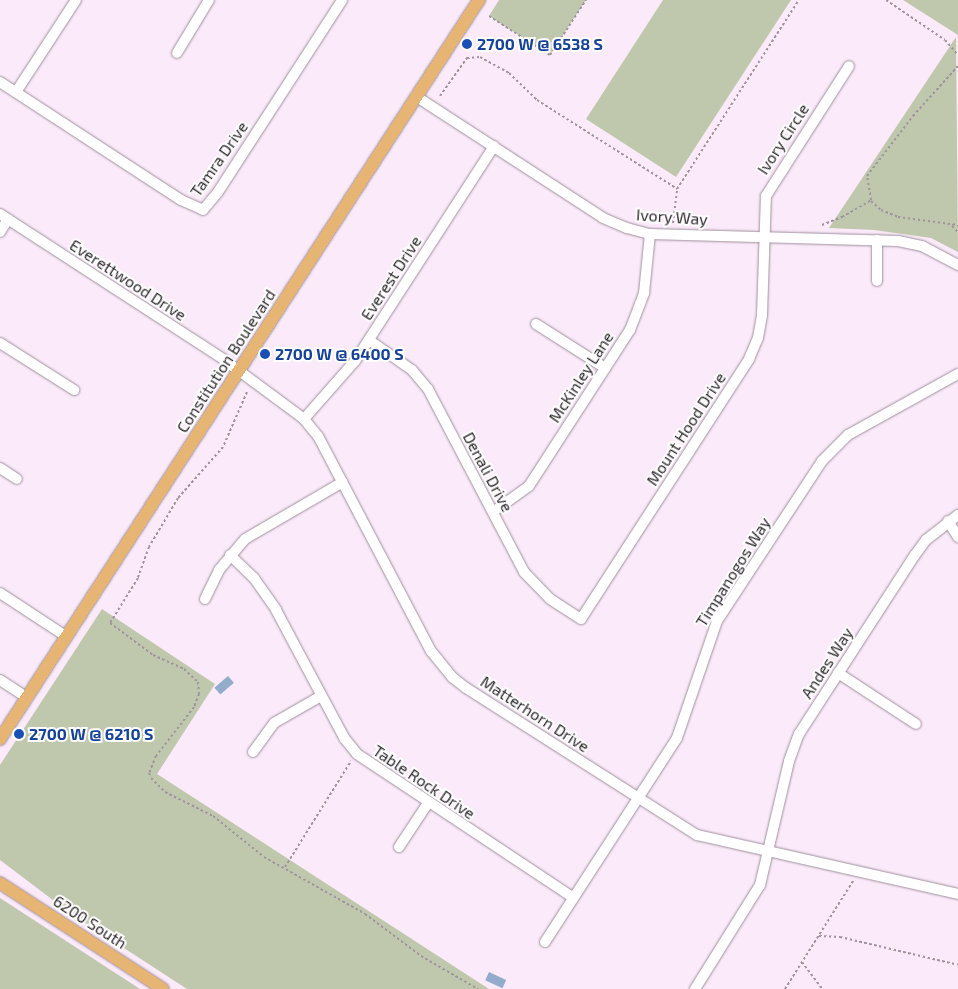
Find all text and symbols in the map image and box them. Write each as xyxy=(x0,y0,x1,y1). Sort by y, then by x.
place label: 2700 W @ 6538 S xyxy=(477,34,603,54)
marker: 2700 W @ 6538 S xyxy=(461,38,473,50)
street label: Ivory Circle xyxy=(753,100,813,178)
street label: Tamra Drive xyxy=(186,118,252,200)
street label: Ivory Way xyxy=(635,205,709,229)
street label: Everest Drive xyxy=(357,232,425,324)
street label: Everettwood Drive xyxy=(66,235,190,325)
street label: Constitution Boulevard xyxy=(172,286,280,436)
street label: McKinley Lane xyxy=(544,328,618,426)
place label: 2700 W @ 6400 S xyxy=(275,344,404,364)
marker: 2700 W @ 6400 S xyxy=(259,348,271,360)
street label: Mount Hood Drive xyxy=(642,369,730,489)
street label: Denali Drive xyxy=(459,429,517,515)
street label: Timpanogos Way xyxy=(692,514,774,630)
street label: Andes Way xyxy=(797,624,857,702)
street label: Matterhorn Drive xyxy=(477,672,593,756)
place label: 2700 W @ 6210 S xyxy=(29,724,154,744)
marker: 2700 W @ 6210 S xyxy=(13,728,25,740)
street label: Table Rock Drive xyxy=(369,741,479,823)
street label: 6200 South xyxy=(50,891,130,953)

